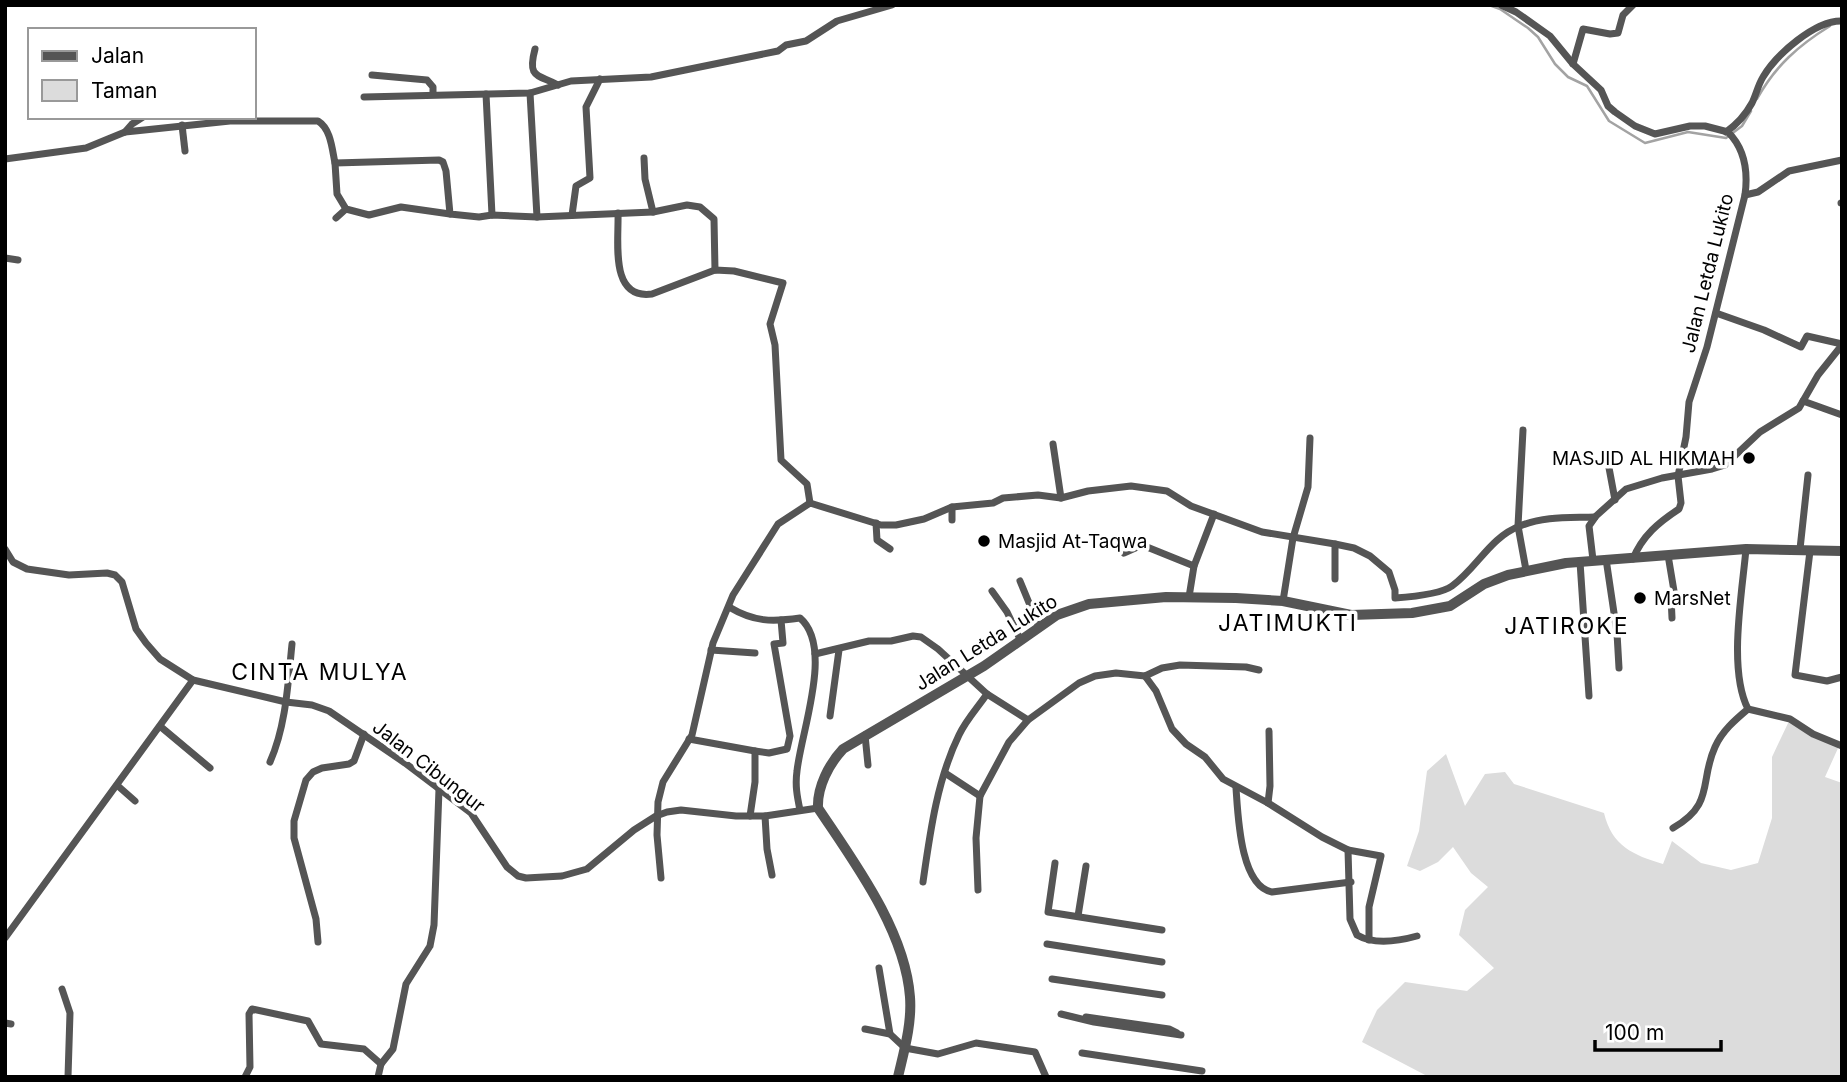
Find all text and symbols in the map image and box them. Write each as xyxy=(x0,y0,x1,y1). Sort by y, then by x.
legend xyxy=(28,28,256,119)
text: Jalan xyxy=(91,43,144,68)
text: Taman xyxy=(91,78,157,103)
street label: Jalan Letda Lukito xyxy=(1677,191,1738,355)
place label: MASJID AL HIKMAH xyxy=(1552,447,1735,470)
marker: MASJID AL HIKMAH xyxy=(1741,450,1757,466)
place label: Masjid At-Taqwa xyxy=(998,530,1147,553)
marker: Masjid At-Taqwa xyxy=(976,533,992,549)
place label: MarsNet xyxy=(1654,587,1731,610)
street label: Jalan Letda Lukito xyxy=(911,589,1062,695)
marker: MarsNet xyxy=(1632,590,1648,606)
district label: JATIMUKTI xyxy=(1218,609,1358,637)
district label: JATIROKE xyxy=(1504,612,1630,640)
district label: CINTA MULYA xyxy=(231,658,409,686)
street label: Jalan Cibungur xyxy=(368,715,489,817)
scale bar xyxy=(1595,1009,1721,1052)
text: 100 m xyxy=(1605,1020,1664,1045)

